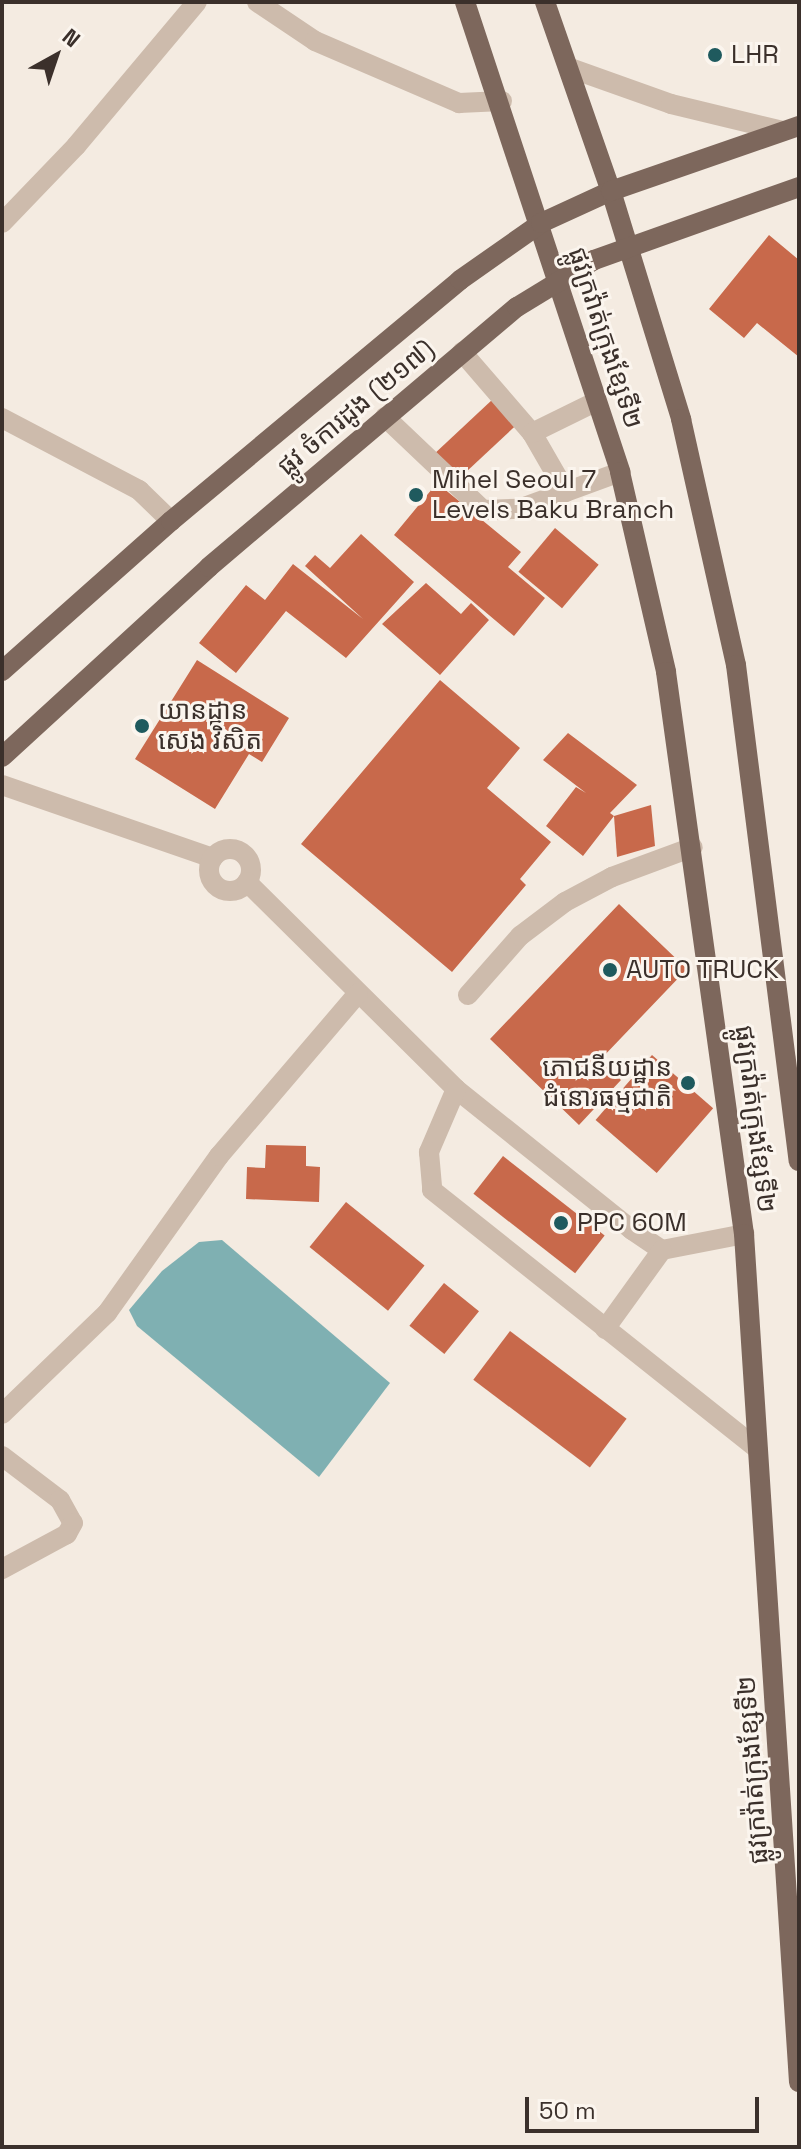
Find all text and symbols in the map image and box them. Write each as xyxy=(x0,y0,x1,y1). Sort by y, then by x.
north arrow xyxy=(16,16,96,96)
text: N xyxy=(57,22,86,53)
place label: LHR xyxy=(731,39,779,71)
marker: LHR xyxy=(706,46,724,64)
street label: ផ្លូវក្រវ៉ាត់ក្រុងខ្សែទី២ xyxy=(561,243,649,433)
street label: ផ្លូវ ចំការដូង (២១៧) xyxy=(271,333,441,483)
place label: Mihel Seoul 7 Levels Baku Branch xyxy=(432,464,674,526)
marker: Mihel Seoul 7 Levels Baku Branch xyxy=(407,486,425,504)
place label: យានដ្ឋាន សេង វិសិត xyxy=(158,695,262,756)
marker: យានដ្ឋាន សេង វិសិត xyxy=(133,717,151,735)
place label: AUTO TRUCK xyxy=(626,954,779,986)
marker: AUTO TRUCK xyxy=(601,961,619,979)
street label: ផ្លូវក្រវ៉ាត់ក្រុងខ្សែទី២ xyxy=(728,1023,782,1215)
place label: ភោជនីយដ្ឋាន ជំនោរធម្មជាតិ xyxy=(542,1052,672,1114)
marker: ភោជនីយដ្ឋាន ជំនោរធម្មជាតិ xyxy=(679,1074,697,1092)
place label: PPC 60M xyxy=(577,1207,687,1239)
marker: PPC 60M xyxy=(552,1214,570,1232)
street label: ផ្លូវក្រវ៉ាត់ក្រុងខ្សែទី២ xyxy=(731,1675,775,1865)
scale bar xyxy=(529,2081,763,2131)
text: 50 m xyxy=(539,2095,596,2126)

